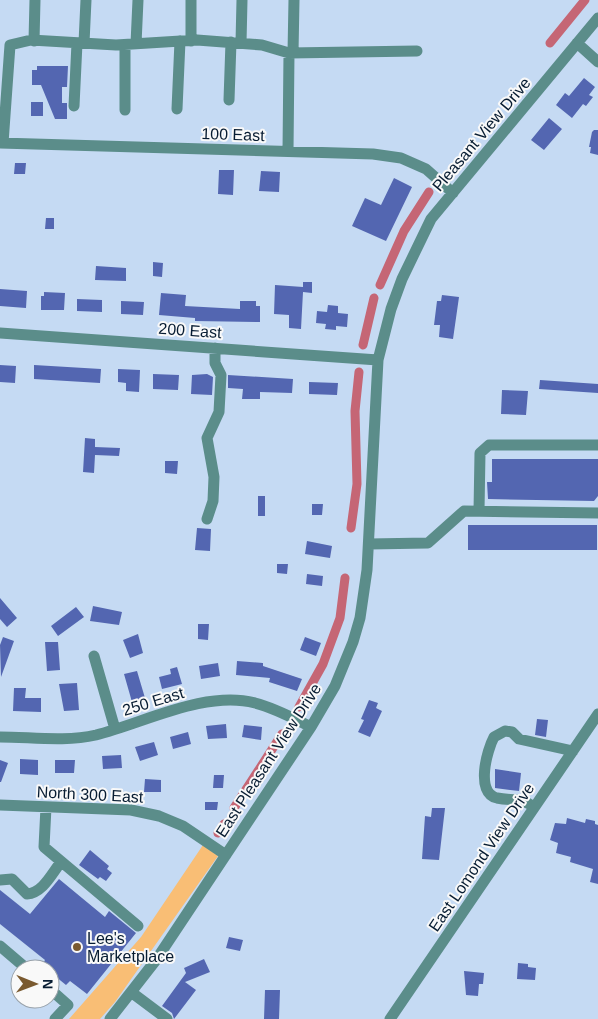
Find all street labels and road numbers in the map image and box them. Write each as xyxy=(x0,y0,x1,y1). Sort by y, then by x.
street label: Pleasant View Drive xyxy=(429,74,534,195)
street label: 100 East xyxy=(201,125,265,144)
street label: 200 East xyxy=(158,320,223,341)
street label: East Pleasant View Drive xyxy=(212,680,324,840)
street label: 250 East xyxy=(120,684,186,719)
street label: East Lomond View Drive xyxy=(425,780,537,935)
street label: North 300 East xyxy=(36,783,144,806)

